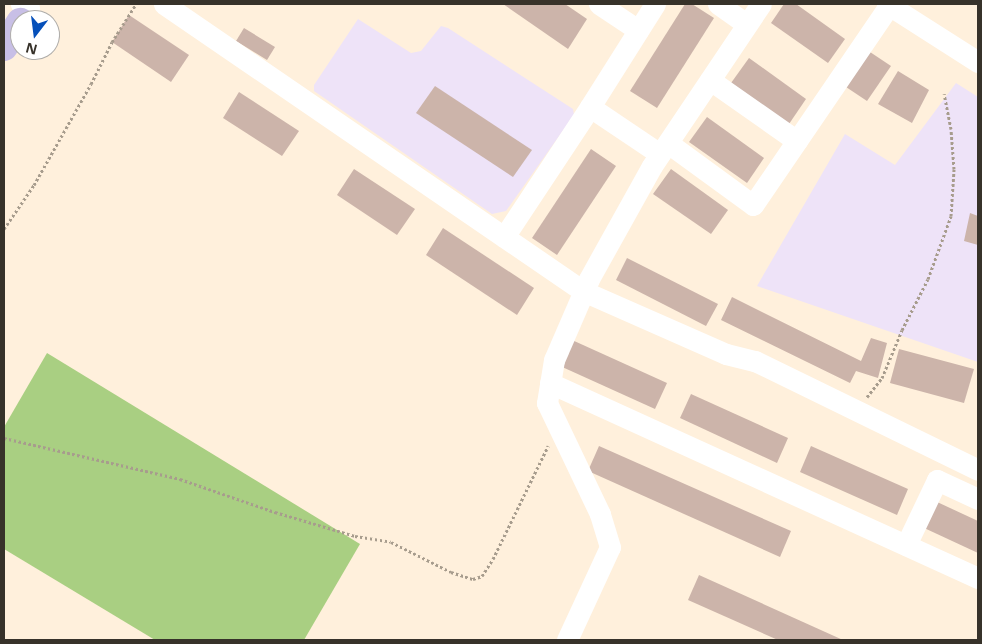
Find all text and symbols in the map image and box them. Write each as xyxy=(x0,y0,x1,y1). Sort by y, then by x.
north arrow xyxy=(10,10,60,60)
text: N xyxy=(23,38,39,60)

